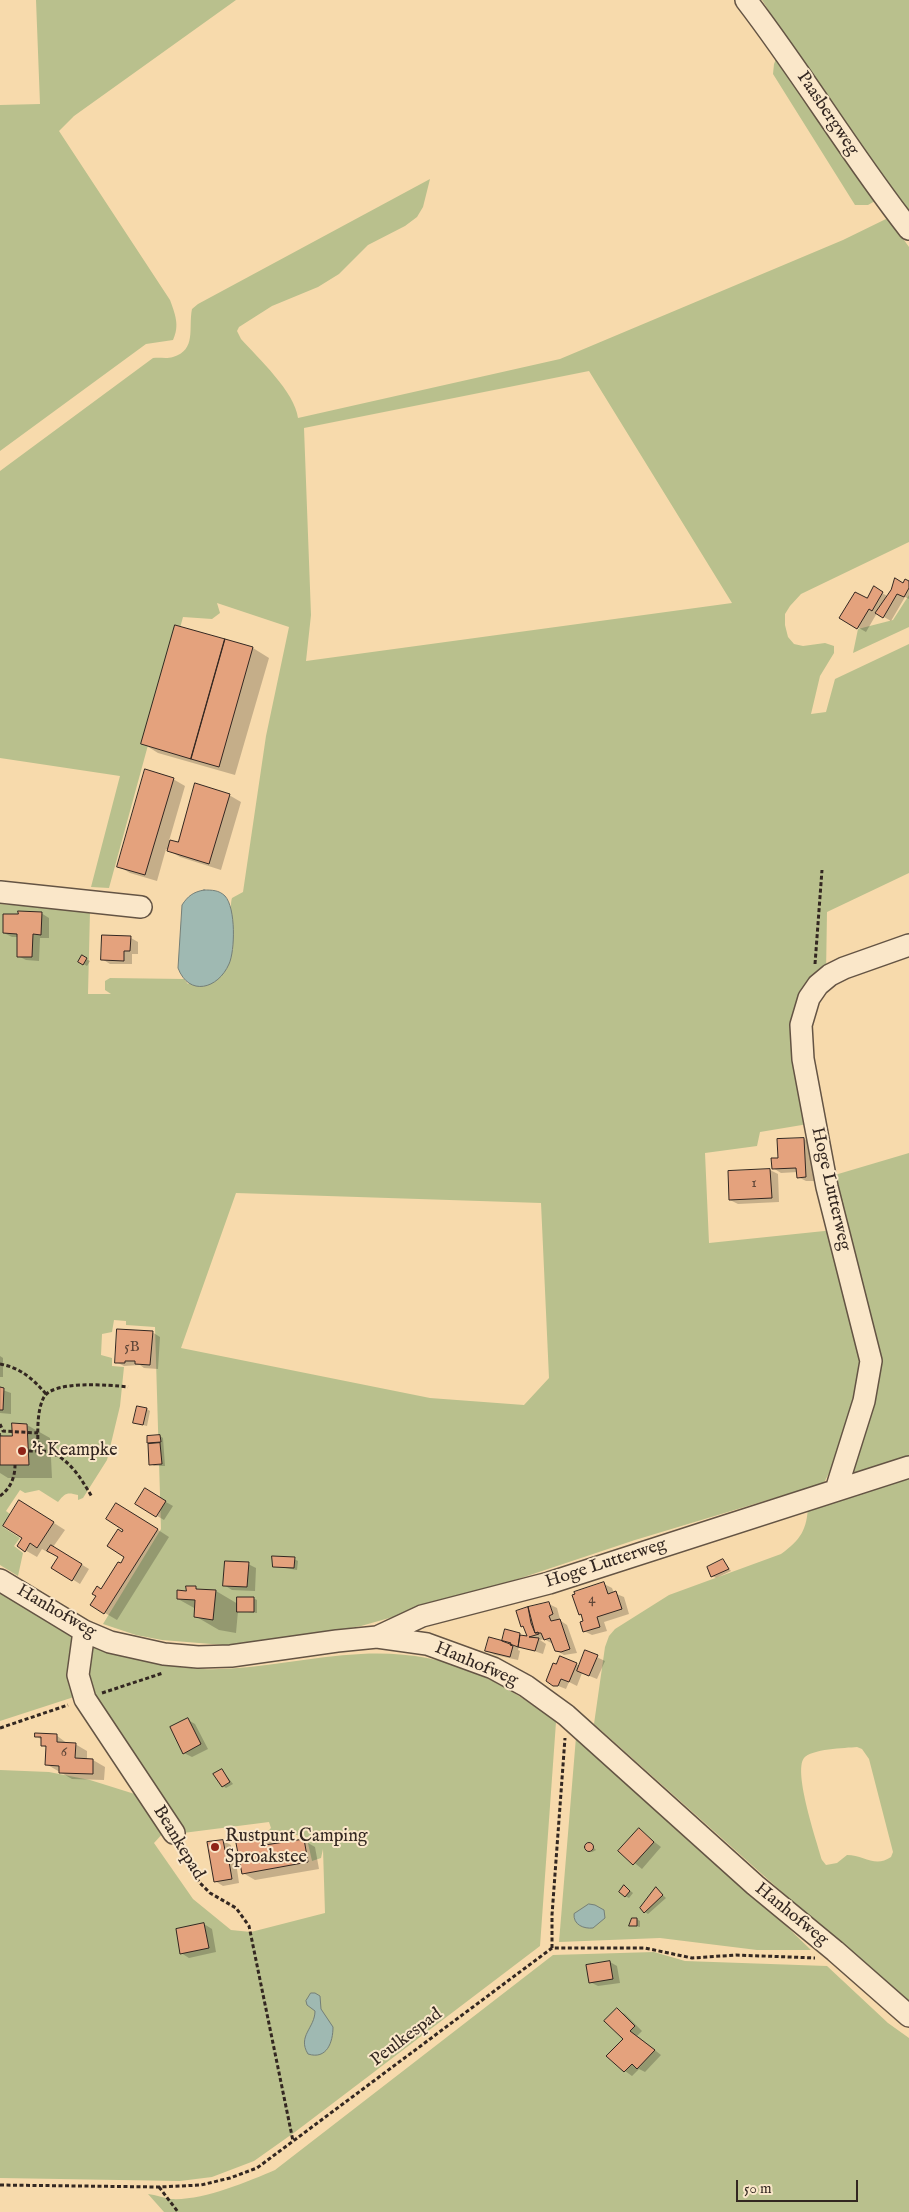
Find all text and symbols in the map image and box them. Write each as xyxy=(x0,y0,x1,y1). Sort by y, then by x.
street label: Paasbergweg xyxy=(791,68,863,160)
street label: Hoge Lutterweg xyxy=(805,1125,855,1253)
house number: 1 xyxy=(751,1175,757,1193)
house number: 5B xyxy=(124,1339,140,1357)
place label: 't Keampke xyxy=(32,1440,117,1462)
marker: 't Keampke xyxy=(16,1445,28,1457)
street label: Hoge Lutterweg xyxy=(543,1534,669,1594)
street label: Hanhofweg xyxy=(12,1581,100,1643)
house number: 4 xyxy=(588,1591,596,1609)
street label: Hanhofweg xyxy=(431,1638,521,1692)
house number: 6 xyxy=(61,1744,67,1762)
street label: Beankepad xyxy=(148,1802,208,1884)
place label: Rustpunt Camping Sproakstee xyxy=(225,1826,367,1868)
marker: Rustpunt Camping Sproakstee xyxy=(209,1841,221,1853)
street label: Hanhofweg xyxy=(750,1879,832,1951)
street label: Peulkespad xyxy=(367,2004,447,2072)
scale bar xyxy=(739,2170,862,2202)
text: 50 m xyxy=(744,2179,772,2198)

